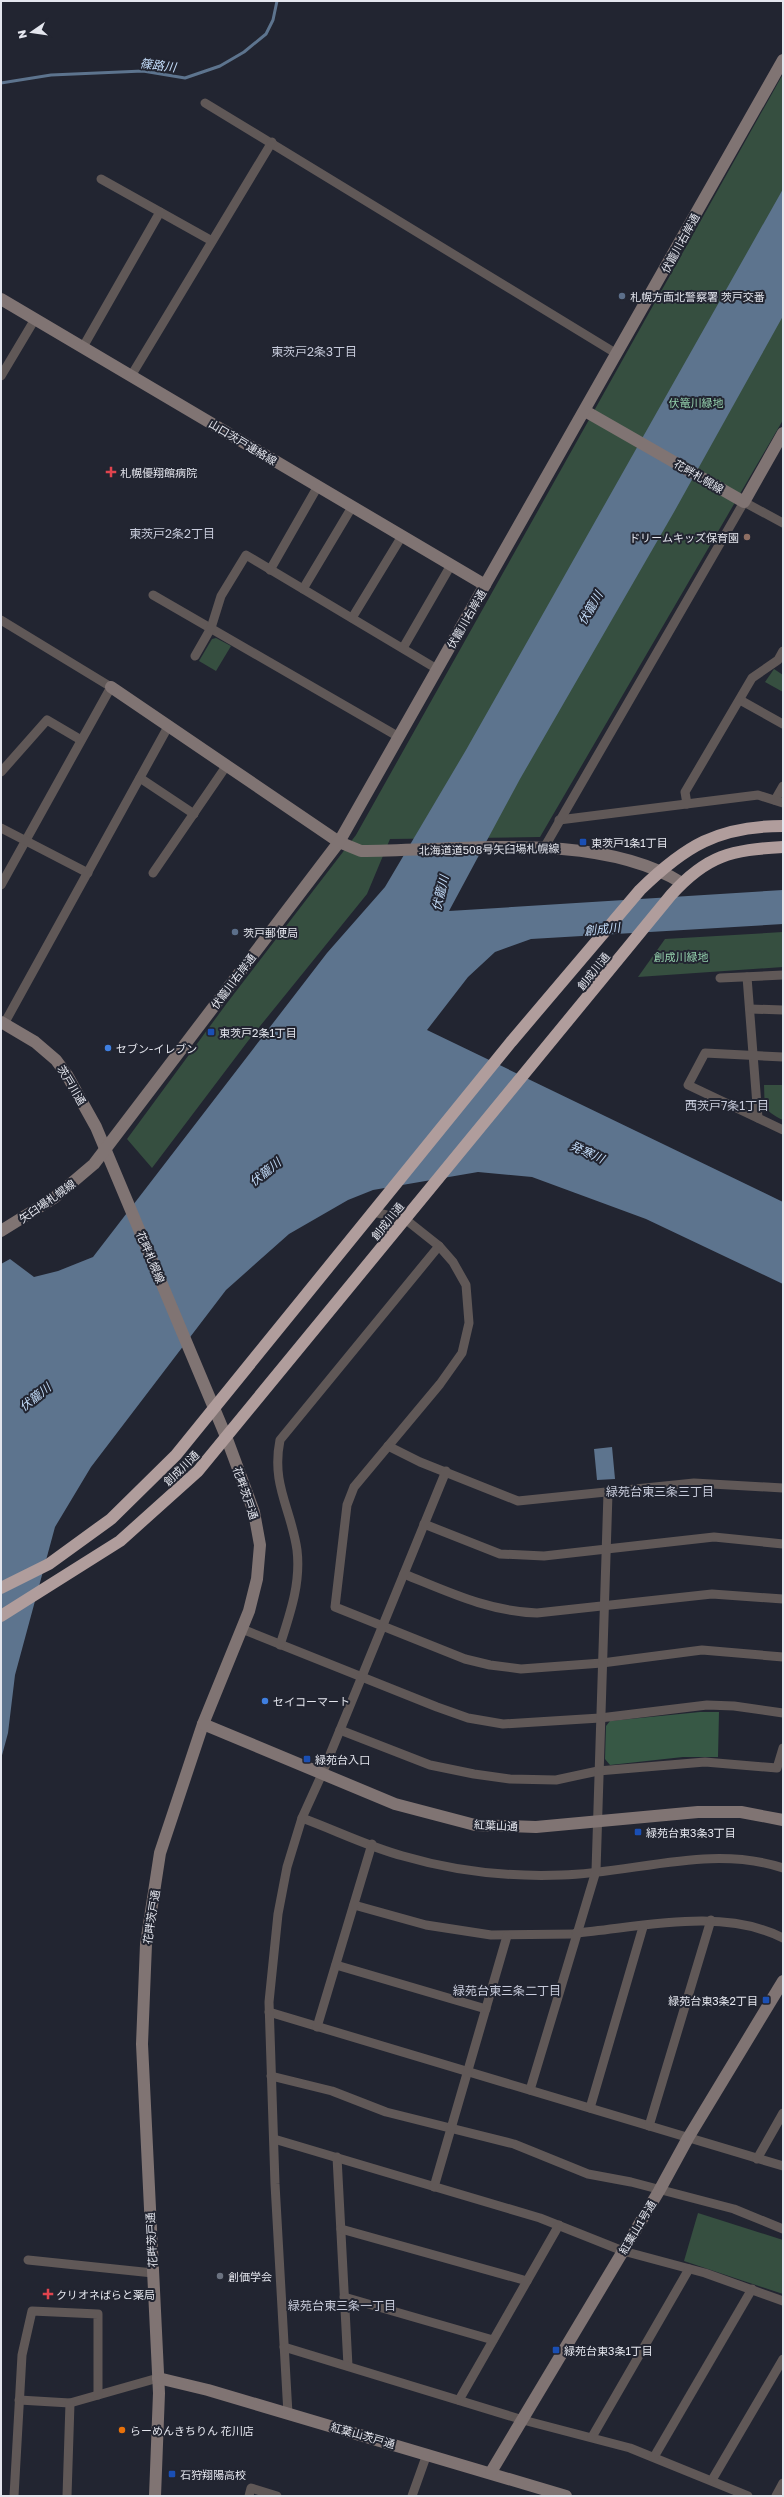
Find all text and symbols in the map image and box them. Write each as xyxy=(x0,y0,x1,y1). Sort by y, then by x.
north arrow xyxy=(12,12,52,52)
text: N xyxy=(14,29,29,40)
water label: 篠路川 xyxy=(139,55,179,75)
street label: 伏籠川右岸通 xyxy=(658,211,702,275)
place label: 札幌方面北警察署 茨戸交番 xyxy=(630,290,765,303)
marker: 札幌方面北警察署 茨戸交番 xyxy=(617,291,627,301)
district label: 東茨戸2条3丁目 xyxy=(271,344,357,359)
park label: 伏篭川緑地 xyxy=(669,396,724,409)
street label: 山口茨戸連絡線 xyxy=(207,417,279,467)
street label: 花畔札幌線 xyxy=(672,457,726,495)
marker: 札幌優翔館病院 xyxy=(105,466,117,478)
place label: 札幌優翔館病院 xyxy=(120,466,197,479)
district label: 東茨戸2条2丁目 xyxy=(129,526,215,541)
place label: ドリームキッズ保育園 xyxy=(629,531,739,544)
marker: ドリームキッズ保育園 xyxy=(742,532,752,542)
street label: 伏籠川右岸通 xyxy=(444,587,488,651)
water label: 伏籠川 xyxy=(575,587,606,627)
place label: 東茨戸1条1丁目 xyxy=(591,836,668,849)
marker: 東茨戸1条1丁目 xyxy=(578,837,588,847)
street label: 北海道道508号矢臼場札幌線 xyxy=(418,841,560,857)
water label: 伏籠川 xyxy=(429,872,452,912)
water label: 創成川 xyxy=(583,919,623,938)
place label: 茨戸郵便局 xyxy=(243,926,298,939)
marker: 茨戸郵便局 xyxy=(230,927,240,937)
street label: 創成川通 xyxy=(574,950,612,992)
park label: 創成川緑地 xyxy=(654,950,709,963)
street label: 伏籠川右岸通 xyxy=(208,951,258,1011)
place label: 東茨戸2条1丁目 xyxy=(219,1026,297,1039)
marker: 東茨戸2条1丁目 xyxy=(206,1027,216,1037)
place label: セブン-イレブン xyxy=(116,1042,197,1055)
marker: セブン-イレブン xyxy=(103,1043,113,1053)
street label: 茨戸川通 xyxy=(55,1063,89,1107)
district label: 西茨戸7条1丁目 xyxy=(685,1098,769,1113)
water label: 発寒川 xyxy=(567,1138,608,1167)
water label: 伏籠川 xyxy=(246,1154,285,1189)
street label: 矢臼場札幌線 xyxy=(16,1177,78,1225)
street label: 創成川通 xyxy=(368,1200,406,1242)
street label: 花畔札幌線 xyxy=(134,1229,168,1285)
water label: 伏籠川 xyxy=(16,1379,55,1414)
street label: 創成川通 xyxy=(161,1448,201,1488)
street label: 花畔茨戸通 xyxy=(231,1465,261,1521)
district label: 緑苑台東三条三丁目 xyxy=(606,1484,714,1499)
place label: セイコーマート xyxy=(273,1695,350,1708)
marker: セイコーマート xyxy=(260,1696,270,1706)
place label: 緑苑台入口 xyxy=(315,1753,370,1766)
marker: 緑苑台入口 xyxy=(302,1754,312,1764)
street label: 紅葉山通 xyxy=(474,1817,518,1833)
place label: 緑苑台東3条3丁目 xyxy=(646,1826,736,1839)
marker: 緑苑台東3条3丁目 xyxy=(633,1827,643,1837)
street label: 花畔茨戸通 xyxy=(140,1889,162,1945)
district label: 緑苑台東三条二丁目 xyxy=(453,1983,561,1998)
place label: 緑苑台東3条2丁目 xyxy=(668,1994,758,2007)
marker: 緑苑台東3条2丁目 xyxy=(761,1995,771,2005)
street label: 紅葉山1号通 xyxy=(616,2198,658,2256)
street label: 花畔茨戸通 xyxy=(143,2212,159,2268)
place label: 創価学会 xyxy=(228,2270,272,2283)
marker: 創価学会 xyxy=(215,2271,225,2281)
place label: クリオネばらと薬局 xyxy=(56,2288,155,2301)
marker: クリオネばらと薬局 xyxy=(43,2289,53,2299)
district label: 緑苑台東三条一丁目 xyxy=(288,2298,396,2313)
place label: 緑苑台東3条1丁目 xyxy=(564,2344,653,2357)
marker: 緑苑台東3条1丁目 xyxy=(551,2345,561,2355)
street label: 紅葉山茨戸通 xyxy=(329,2420,397,2450)
place label: らーめんきちりん 花川店 xyxy=(130,2424,254,2437)
marker: らーめんきちりん 花川店 xyxy=(117,2425,127,2435)
place label: 石狩翔陽高校 xyxy=(180,2468,246,2481)
marker: 石狩翔陽高校 xyxy=(167,2469,177,2479)

